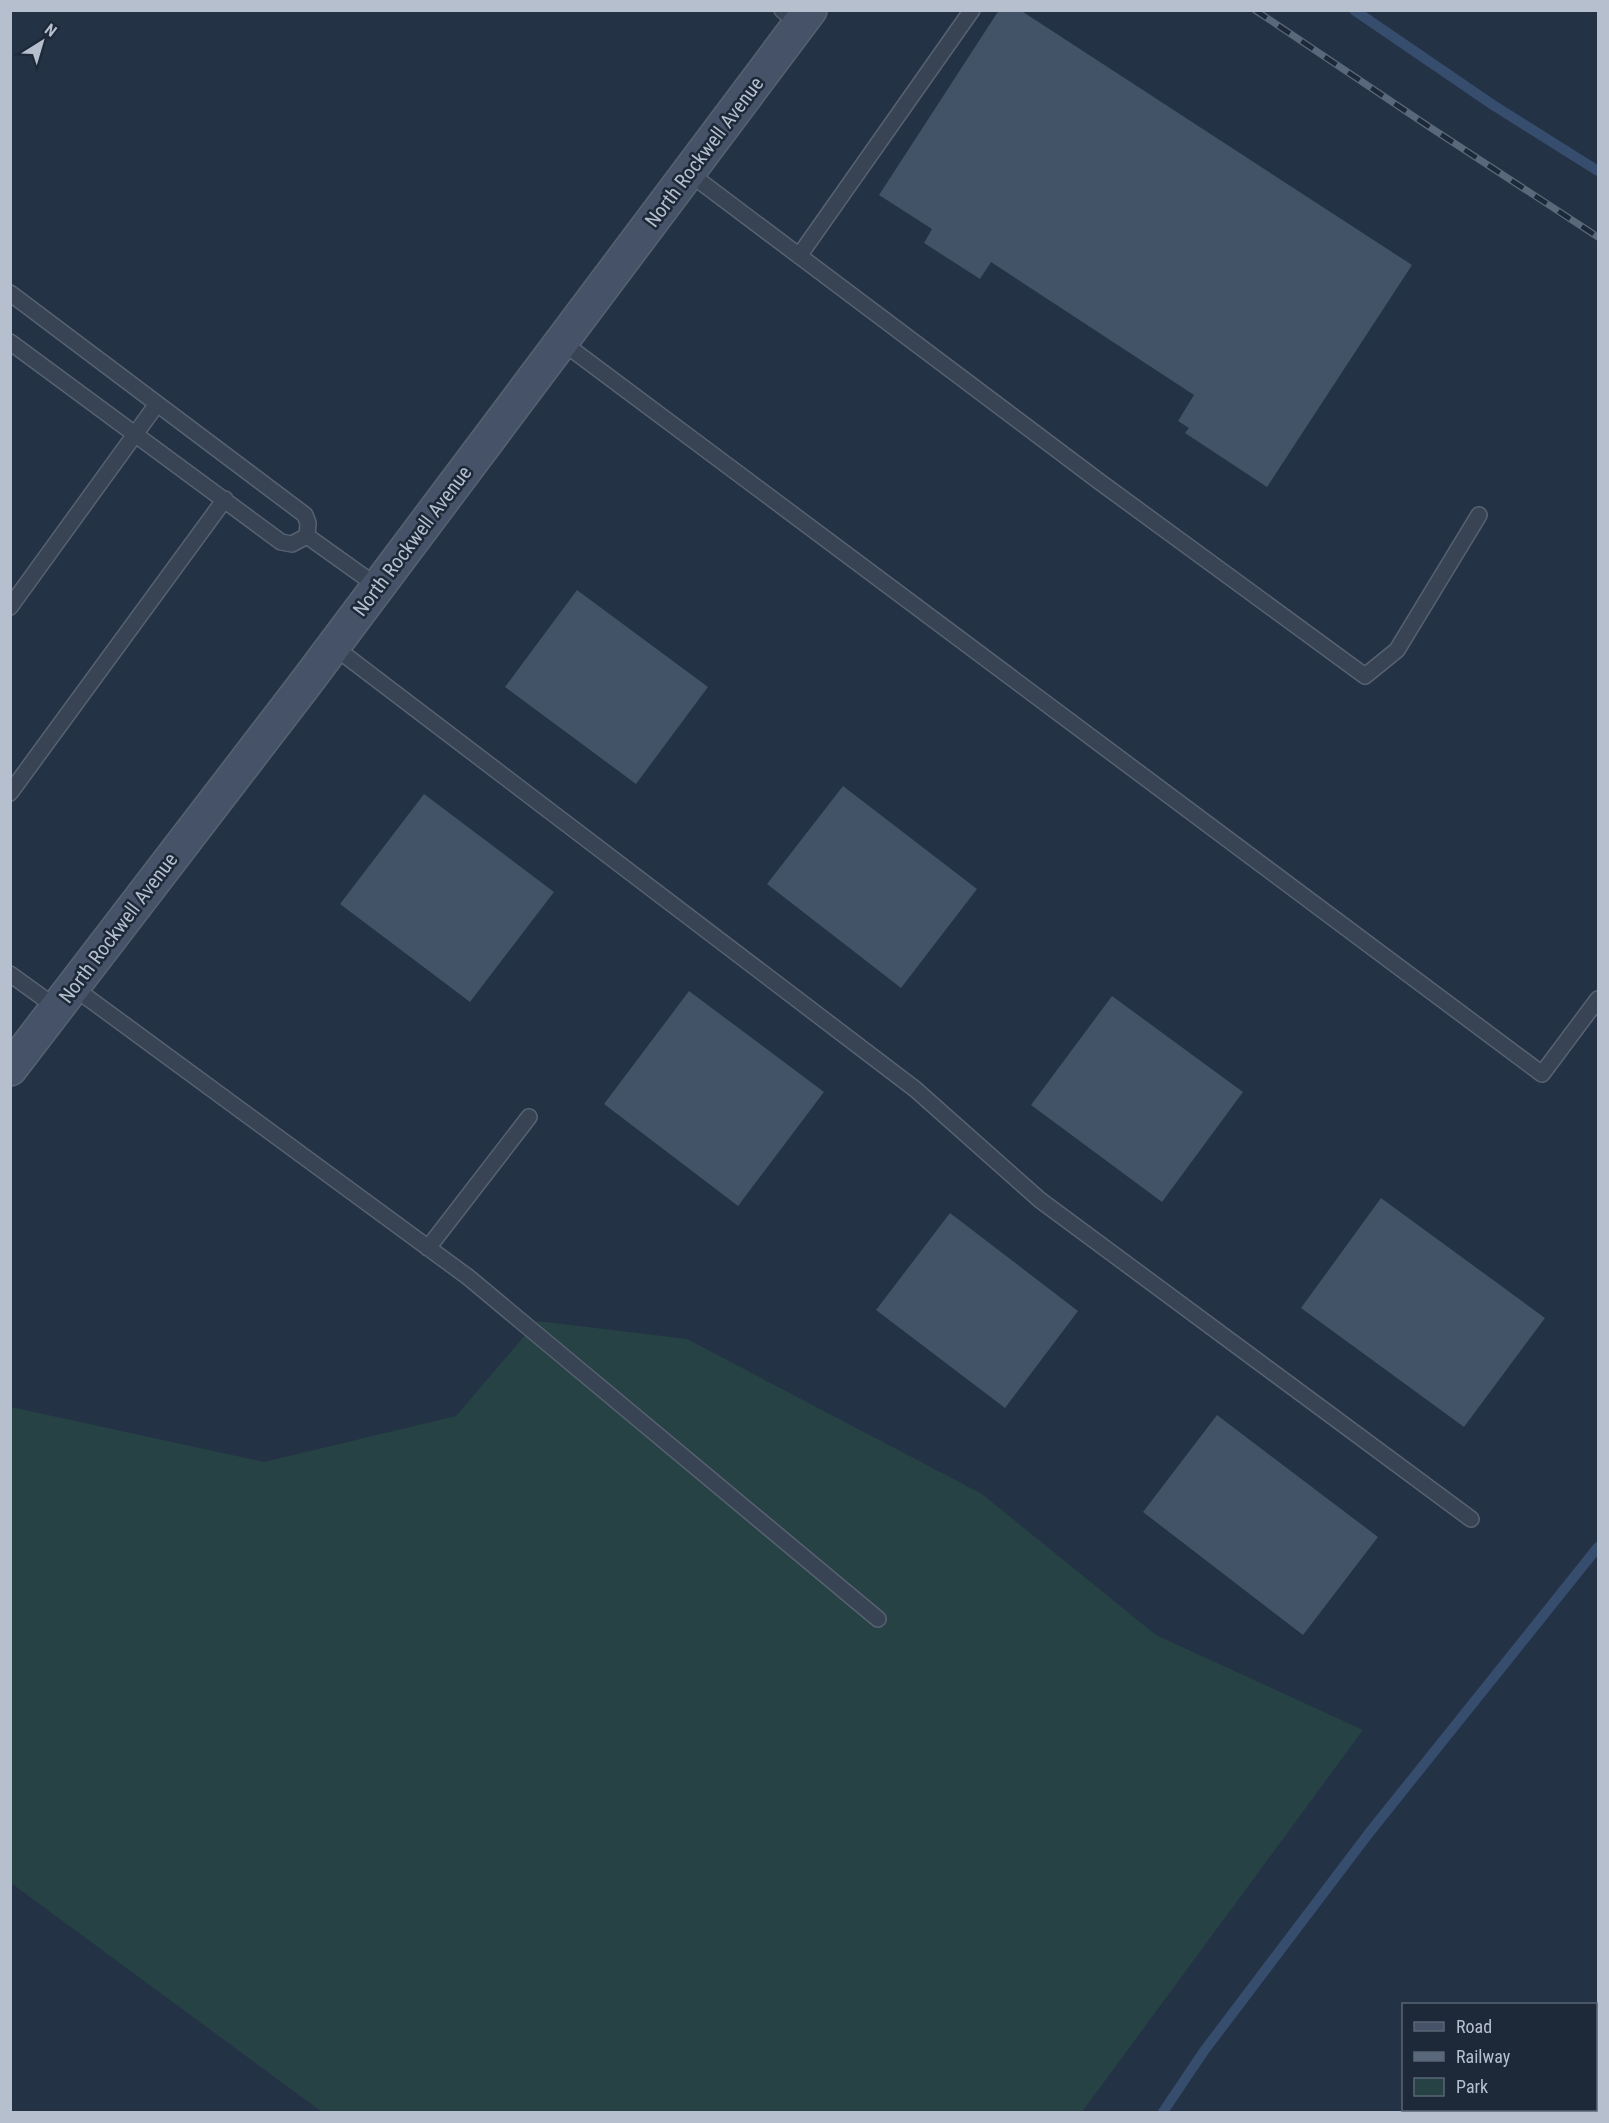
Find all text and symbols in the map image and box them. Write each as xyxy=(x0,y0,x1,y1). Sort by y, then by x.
north arrow xyxy=(12,12,72,72)
text: N xyxy=(41,20,60,41)
street label: North Rockwell Avenue xyxy=(640,72,768,232)
street label: North Rockwell Avenue xyxy=(348,461,476,621)
street label: North Rockwell Avenue xyxy=(54,848,182,1008)
legend xyxy=(1402,2003,1597,2111)
text: Road xyxy=(1456,2016,1492,2037)
text: Railway xyxy=(1456,2046,1511,2067)
text: Park xyxy=(1456,2076,1488,2097)

